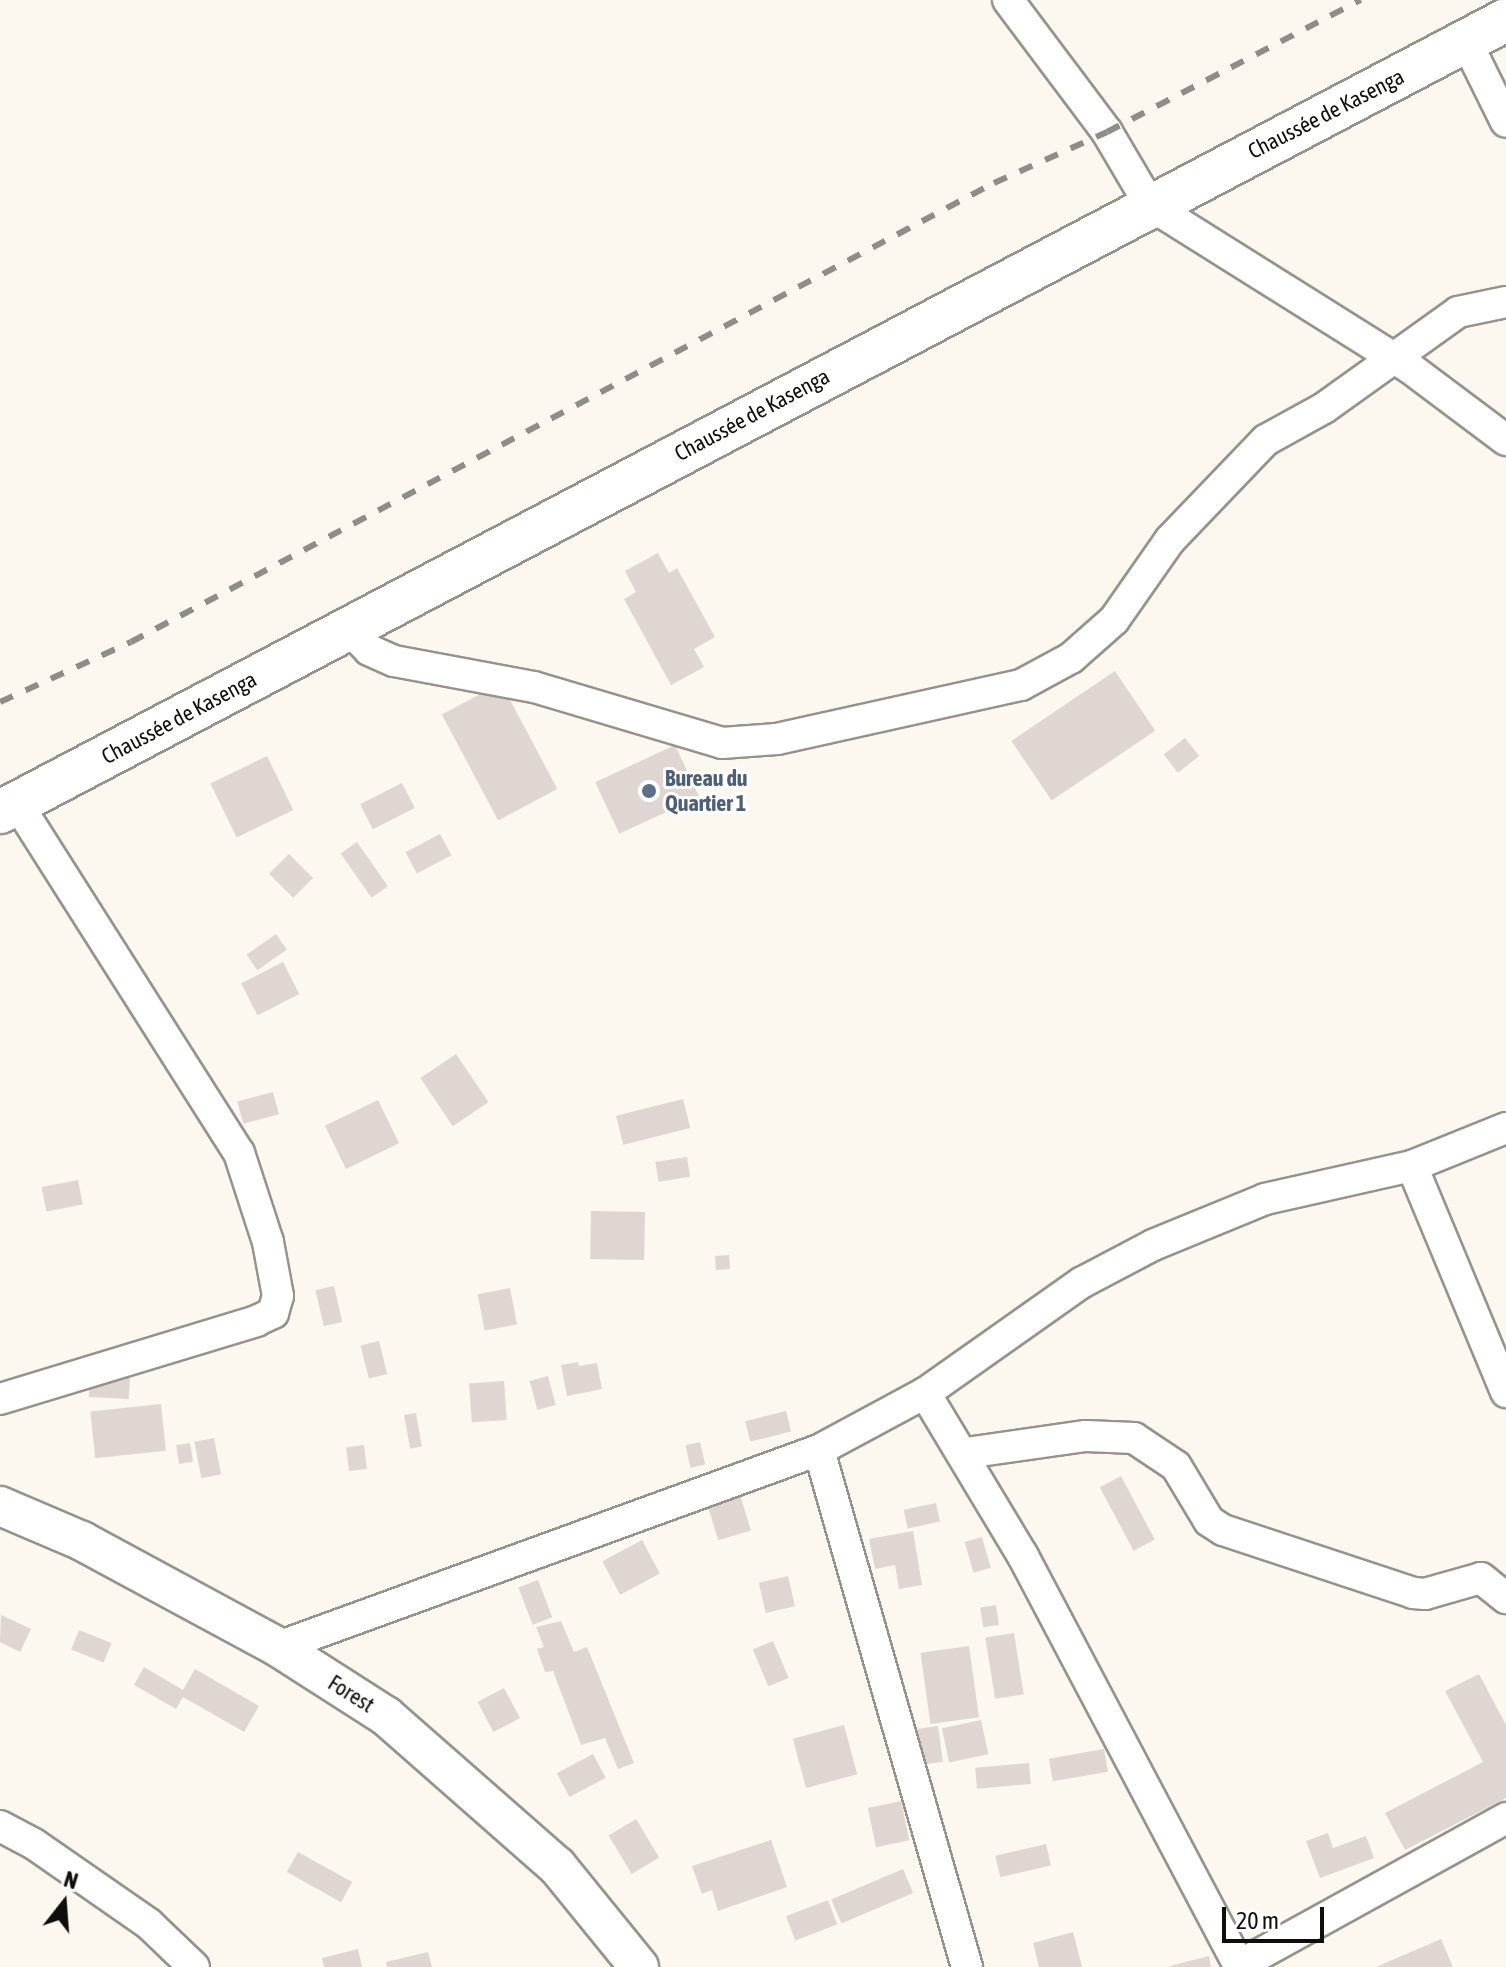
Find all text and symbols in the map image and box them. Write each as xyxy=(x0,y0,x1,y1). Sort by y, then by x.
street label: Chaussée de Kasenga xyxy=(1244,63,1408,165)
street label: Chaussée de Kasenga xyxy=(670,363,834,467)
street label: Chaussée de Kasenga xyxy=(97,666,261,770)
place label: Bureau du Quartier 1 xyxy=(665,765,747,816)
marker: Bureau du Quartier 1 xyxy=(640,782,658,800)
street label: Forest xyxy=(323,1670,379,1718)
north arrow xyxy=(24,1863,104,1943)
text: N xyxy=(61,1866,81,1894)
scale bar xyxy=(1226,1891,1328,1941)
text: 20 m xyxy=(1236,1907,1279,1934)

